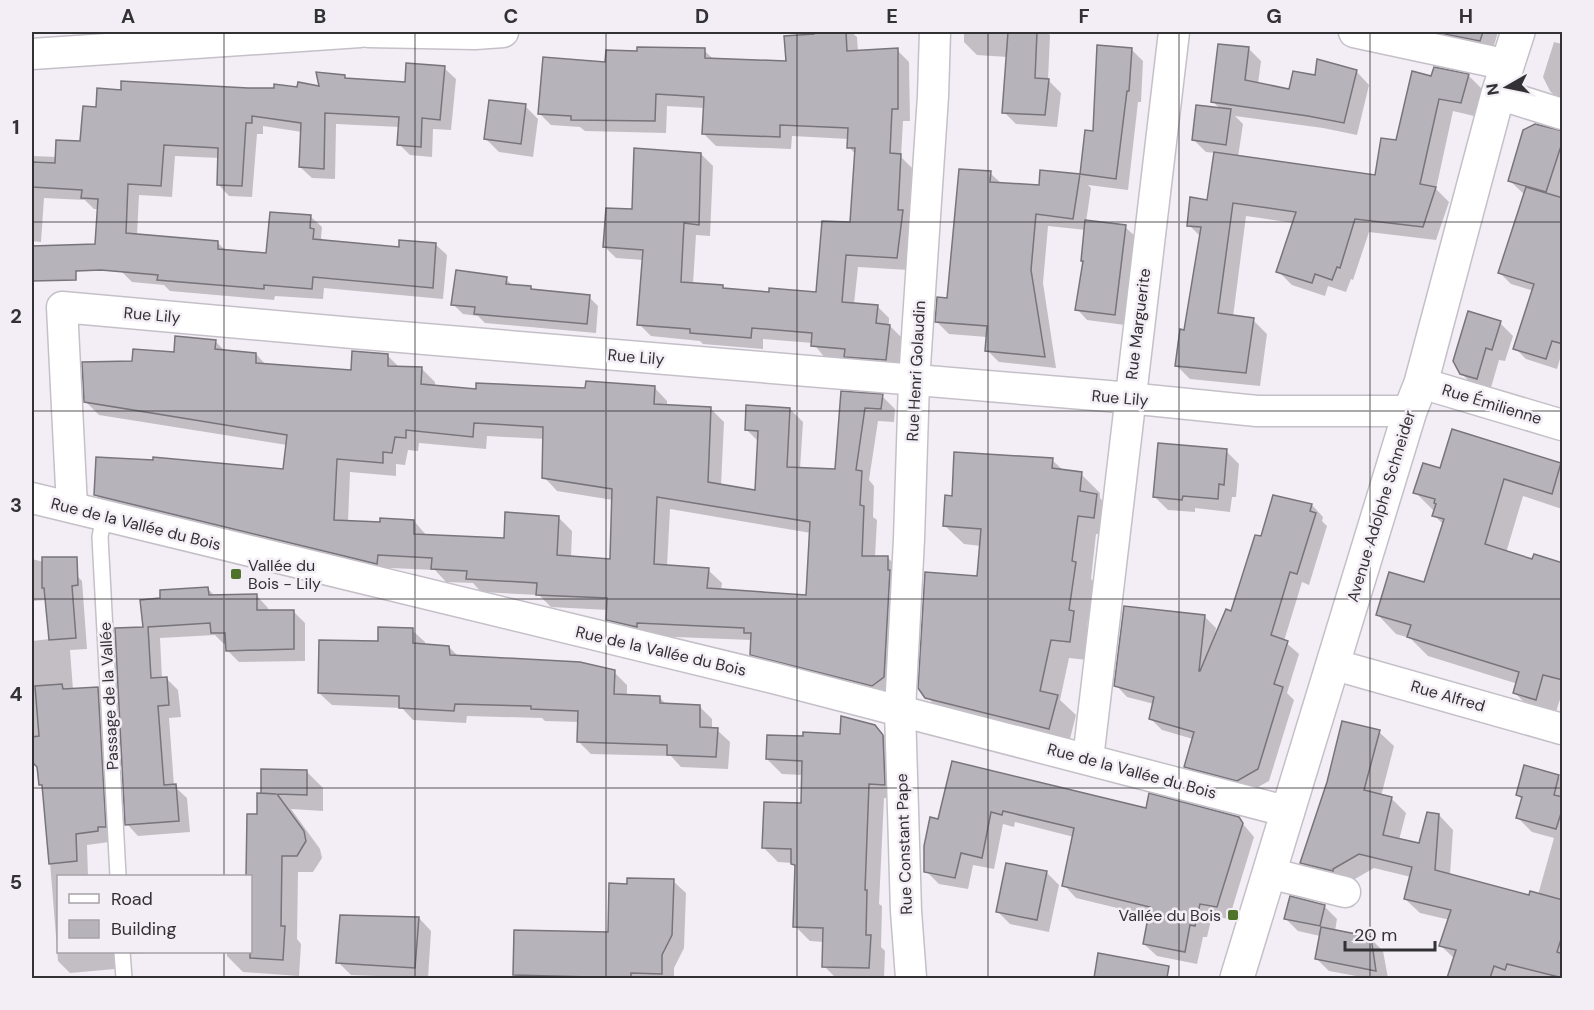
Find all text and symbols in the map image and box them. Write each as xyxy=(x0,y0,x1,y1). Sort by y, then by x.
text: A xyxy=(121,3,135,29)
text: B xyxy=(314,3,326,29)
text: C xyxy=(504,3,518,29)
text: D xyxy=(695,3,709,29)
text: E xyxy=(886,3,898,29)
text: F xyxy=(1078,3,1090,29)
text: G xyxy=(1266,3,1282,29)
text: H xyxy=(1459,3,1473,29)
north arrow xyxy=(1477,57,1537,117)
text: N xyxy=(1481,82,1504,97)
text: 1 xyxy=(12,114,20,140)
street label: Rue Marguerite xyxy=(1121,267,1155,381)
street label: Rue Henri Golaudin xyxy=(902,300,930,442)
street label: Rue Lily xyxy=(123,302,181,328)
text: 2 xyxy=(10,303,22,329)
street label: Rue Lily xyxy=(607,344,665,370)
street label: Rue Émilienne xyxy=(1440,379,1544,429)
street label: Rue Lily xyxy=(1091,385,1149,411)
street label: Avenue Adolphe Schneider xyxy=(1342,408,1420,604)
text: 3 xyxy=(10,492,22,518)
street label: Rue de la Vallée du Bois xyxy=(49,493,223,555)
place label: Vallée du Bois - Lily xyxy=(248,555,321,594)
marker: Vallée du Bois - Lily xyxy=(229,567,243,581)
street label: Rue de la Vallée du Bois xyxy=(574,621,748,681)
street label: Passage de la Vallée xyxy=(95,622,123,770)
street label: Rue Alfred xyxy=(1408,675,1488,717)
text: 4 xyxy=(10,681,23,707)
street label: Rue de la Vallée du Bois xyxy=(1045,738,1219,804)
street label: Rue Constant Pape xyxy=(891,773,917,915)
text: 5 xyxy=(10,869,22,895)
legend xyxy=(57,875,252,953)
text: Road xyxy=(111,887,153,911)
place label: Vallée du Bois xyxy=(1118,905,1221,926)
marker: Vallée du Bois xyxy=(1226,908,1240,922)
scale bar xyxy=(1345,914,1435,952)
text: Building xyxy=(111,917,176,941)
text: 20 m xyxy=(1354,923,1397,947)

